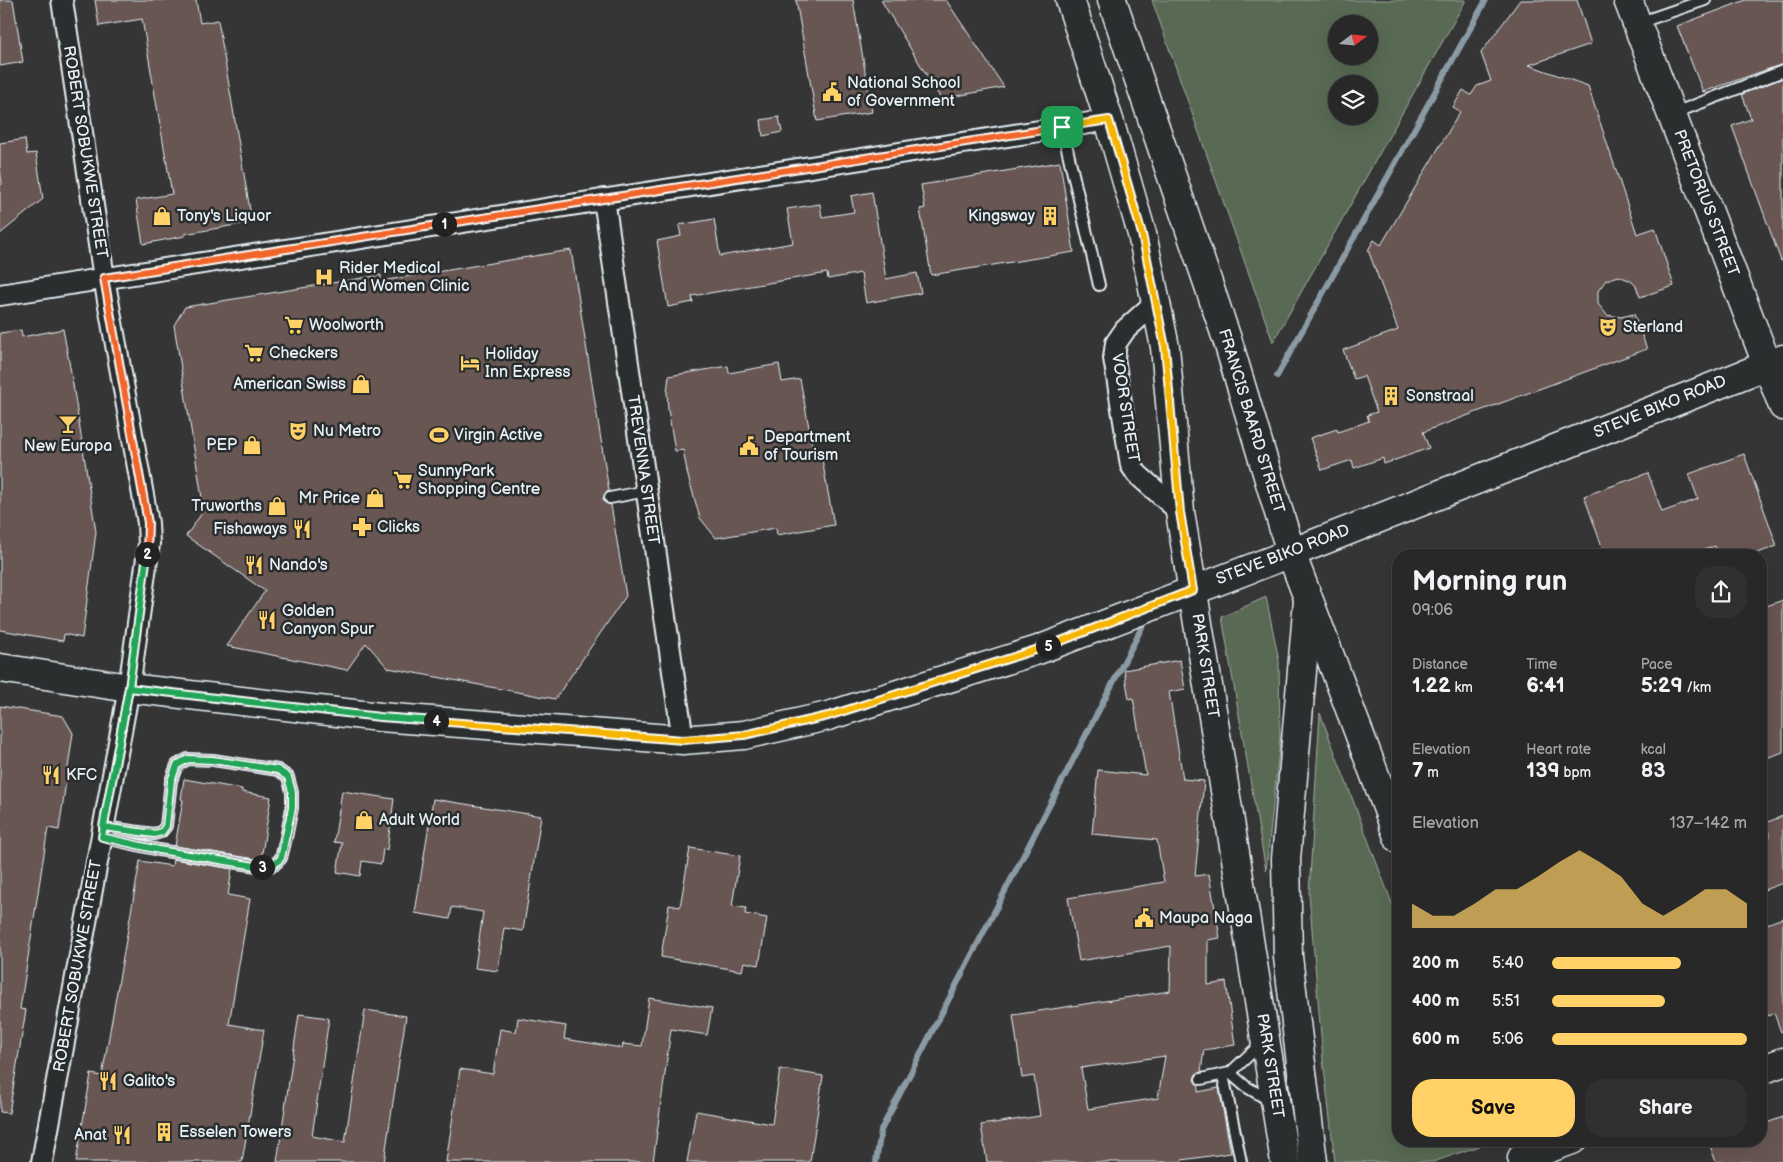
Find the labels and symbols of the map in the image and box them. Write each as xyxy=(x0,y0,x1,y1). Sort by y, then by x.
north arrow xyxy=(1328,15,1378,65)
street label: ROBERT SOBUKWE STREET xyxy=(59,44,111,260)
place label: National School of Government xyxy=(847,74,960,111)
public building icon: National School of Government xyxy=(821,81,843,103)
pin xyxy=(1041,106,1083,148)
street label: PRETORIUS STREET xyxy=(1669,127,1743,279)
shop icon: Tony's Liquor xyxy=(151,205,173,227)
building icon: Kingsway xyxy=(1039,205,1061,227)
place label: Tony's Liquor xyxy=(177,207,271,226)
place label: Kingsway xyxy=(968,207,1036,226)
pin: 1 xyxy=(432,212,456,236)
place label: Rider Medical And Women Clinic xyxy=(339,259,469,296)
hospital icon: Rider Medical And Women Clinic xyxy=(313,266,335,288)
supermarket icon: Woolworth xyxy=(283,314,305,336)
place label: Woolworth xyxy=(309,316,384,335)
theatre icon: Sterland xyxy=(1597,316,1619,338)
place label: Sterland xyxy=(1623,318,1683,337)
street label: FRANCIS BAARD STREET xyxy=(1214,327,1288,516)
supermarket icon: Checkers xyxy=(243,342,265,364)
place label: Checkers xyxy=(269,344,338,363)
place label: Holiday Inn Express xyxy=(485,345,571,382)
hotel icon: Holiday Inn Express xyxy=(459,352,481,374)
street label: VOOR STREET xyxy=(1107,352,1143,464)
street label: STEVE BIKO ROAD xyxy=(1591,372,1729,442)
shop icon: American Swiss xyxy=(350,373,372,395)
place label: American Swiss xyxy=(233,375,346,394)
building icon: Sonstraal xyxy=(1380,385,1402,407)
place label: Sonstraal xyxy=(1406,387,1474,406)
street label: TREVENNA STREET xyxy=(623,394,663,546)
bar icon: New Europa xyxy=(57,413,79,435)
theatre icon: Nu Metro xyxy=(287,420,309,442)
place label: Nu Metro xyxy=(313,422,381,441)
sports icon: Virgin Active xyxy=(428,424,450,446)
place label: Virgin Active xyxy=(454,426,543,445)
place label: Department of Tourism xyxy=(764,428,851,465)
shop icon: PEP xyxy=(241,434,263,456)
public building icon: Department of Tourism xyxy=(738,435,760,457)
place label: PEP xyxy=(206,436,237,455)
place label: New Europa xyxy=(24,437,112,456)
place label: SunnyPark Shopping Centre xyxy=(418,462,541,499)
supermarket icon: SunnyPark Shopping Centre xyxy=(392,469,414,491)
shop icon: Mr Price xyxy=(364,487,386,509)
place label: Mr Price xyxy=(299,489,361,508)
shop icon: Truworths xyxy=(266,495,288,517)
place label: Truworths xyxy=(191,497,262,516)
pharmacy icon: Clicks xyxy=(351,516,373,538)
restaurant icon: Fishaways xyxy=(291,518,313,540)
place label: Clicks xyxy=(377,518,420,537)
place label: Fishaways xyxy=(213,520,287,539)
street label: STEVE BIKO ROAD xyxy=(1214,521,1352,589)
pin: 2 xyxy=(134,542,160,566)
restaurant icon: Nando's xyxy=(243,554,265,576)
place label: Nando's xyxy=(269,556,328,575)
place label: Golden Canyon Spur xyxy=(282,602,374,639)
restaurant icon: Golden Canyon Spur xyxy=(256,609,278,631)
street label: PARK STREET xyxy=(1187,612,1223,720)
pin: 5 xyxy=(1036,634,1060,658)
pin: 4 xyxy=(424,708,448,734)
restaurant icon: KFC xyxy=(40,764,62,786)
place label: KFC xyxy=(66,766,97,785)
shop icon: Adult World xyxy=(353,809,375,831)
place label: Adult World xyxy=(379,811,460,830)
pin: 3 xyxy=(250,854,274,880)
street label: ROBERT SOBUKWE STREET xyxy=(50,858,106,1074)
public building icon: Maupa Naga xyxy=(1133,907,1155,929)
place label: Maupa Naga xyxy=(1159,909,1253,928)
street label: PARK STREET xyxy=(1252,1012,1288,1120)
restaurant icon: Galito's xyxy=(97,1070,119,1092)
place label: Galito's xyxy=(123,1072,175,1091)
building icon: Esselen Towers xyxy=(153,1121,175,1143)
place label: Esselen Towers xyxy=(179,1123,291,1142)
restaurant icon: Anat xyxy=(111,1124,133,1146)
place label: Anat xyxy=(74,1126,107,1145)

